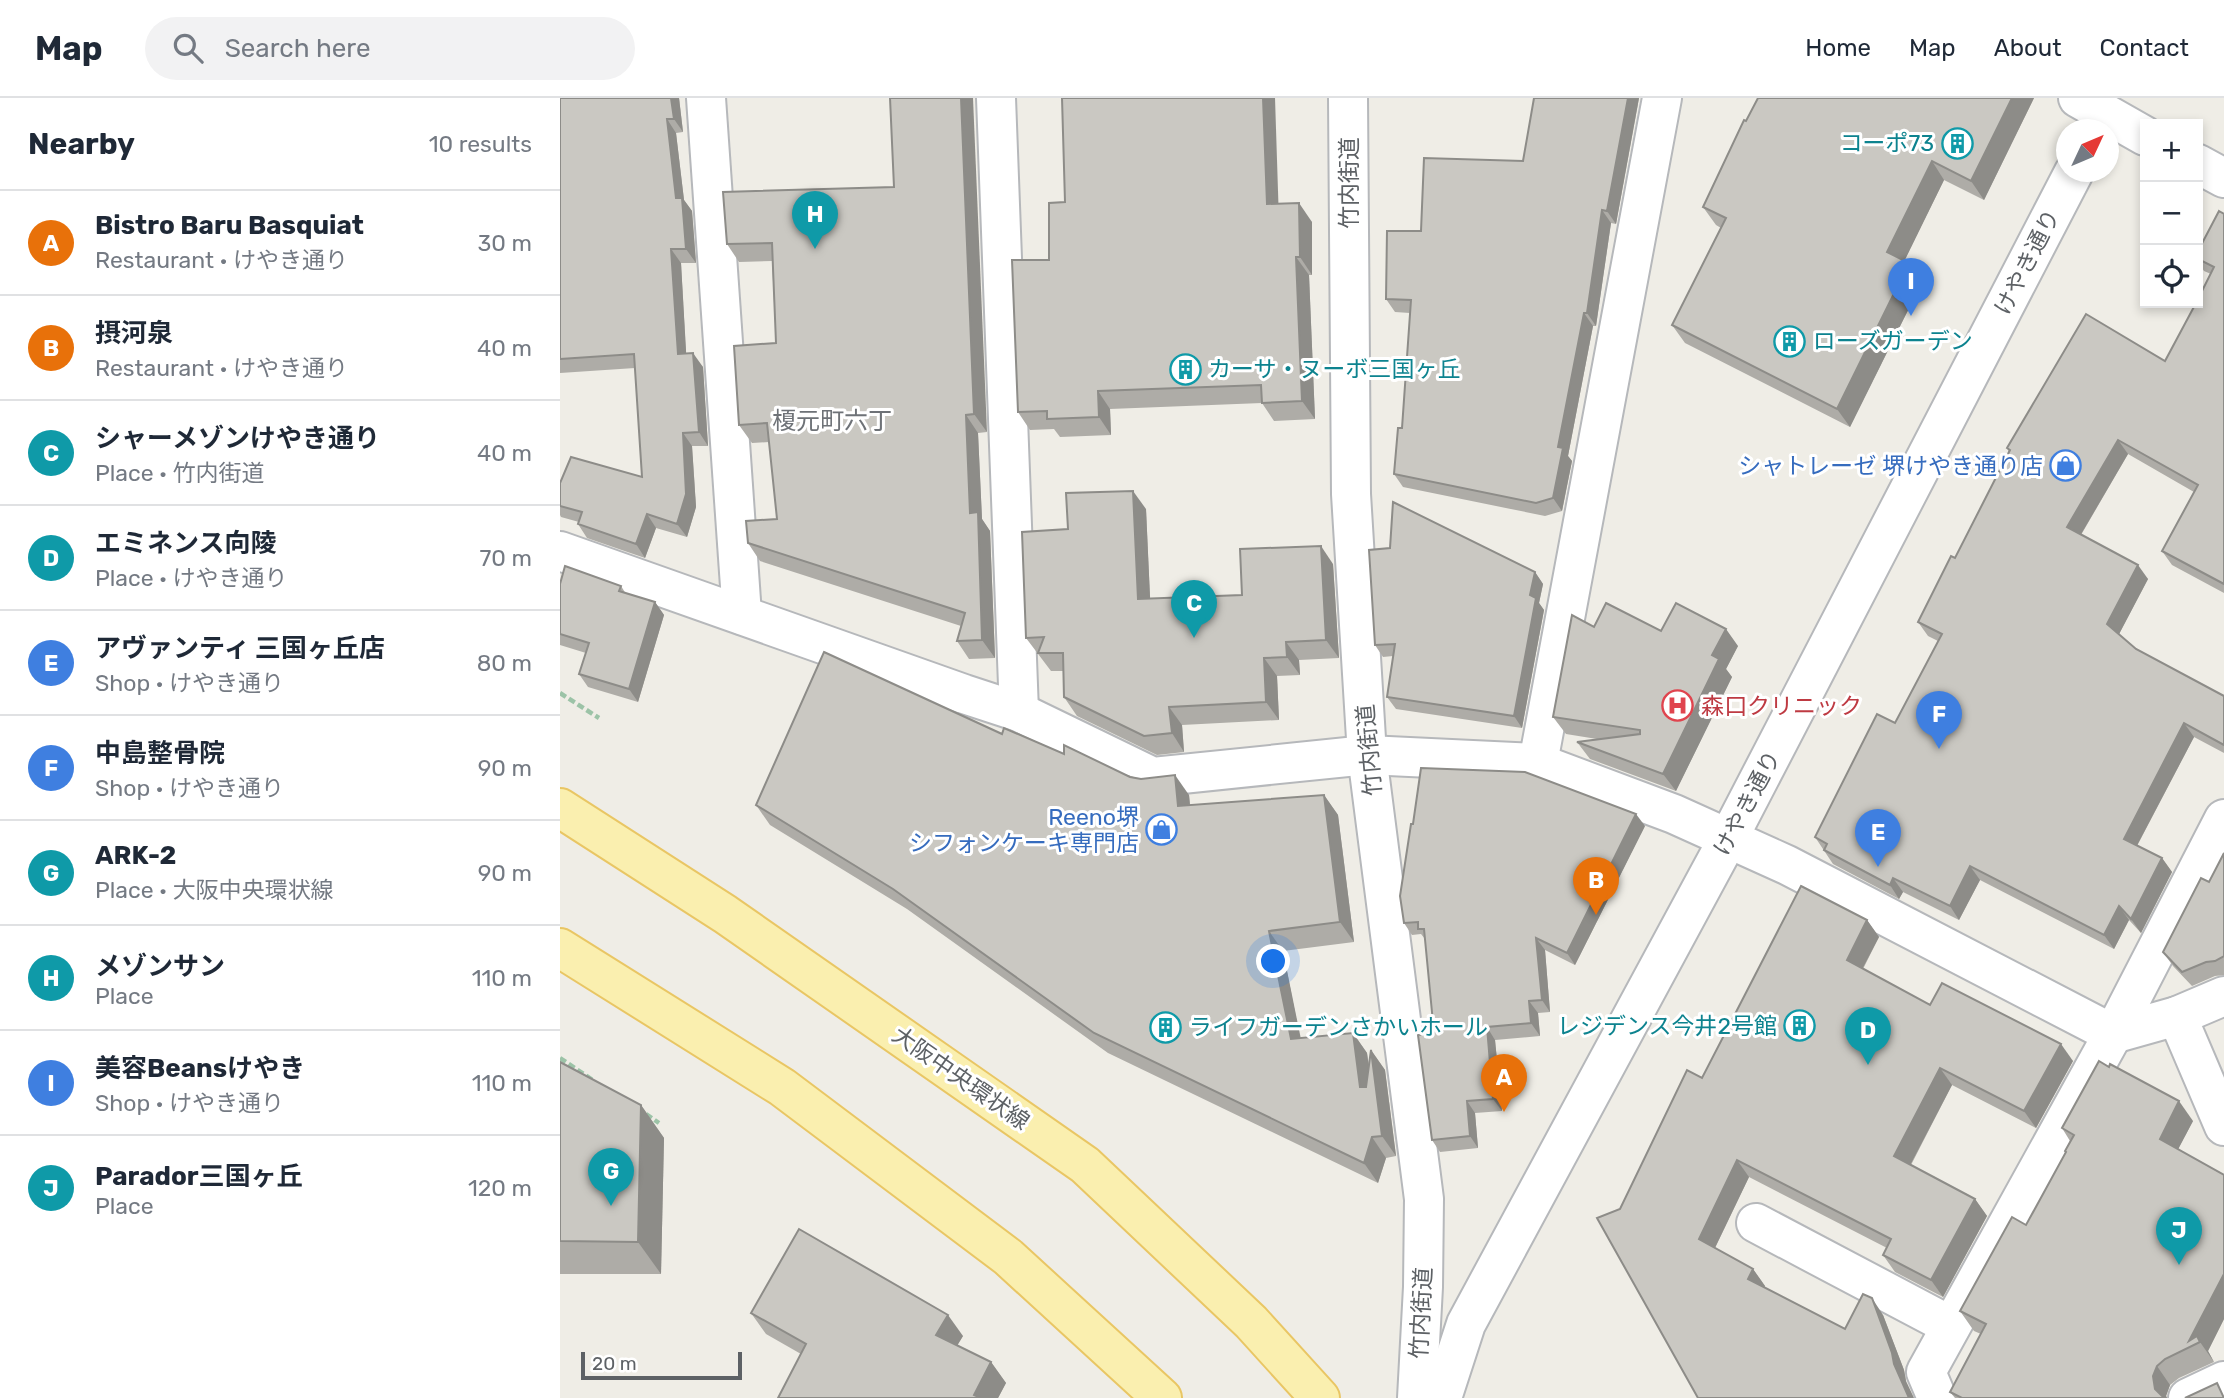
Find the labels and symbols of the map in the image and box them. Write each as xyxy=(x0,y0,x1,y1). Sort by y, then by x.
north arrow xyxy=(2056,119,2119,182)
building icon: コーポ73 xyxy=(1940,126,1974,160)
place label: コーポ73 xyxy=(1839,129,1934,157)
street label: 竹内街道 xyxy=(1335,137,1363,229)
pin: H xyxy=(792,191,838,249)
street label: けやき通り xyxy=(1988,204,2066,320)
pin: I xyxy=(1888,258,1934,316)
building icon: ローズガーデン xyxy=(1773,324,1807,358)
place label: ローズガーデン xyxy=(1813,327,1973,355)
building icon: カーサ・ヌーボ三国ヶ丘 xyxy=(1168,352,1202,386)
place label: カーサ・ヌーボ三国ヶ丘 xyxy=(1208,355,1461,383)
district label: 榎元町六丁 xyxy=(772,407,892,435)
shop icon: シャトレーゼ 堺けやき通り店 xyxy=(2049,449,2083,483)
place label: シャトレーゼ 堺けやき通り店 xyxy=(1738,452,2043,480)
pin: C xyxy=(1171,580,1217,638)
hospital icon: 森口クリニック xyxy=(1661,689,1695,723)
pin: F xyxy=(1916,691,1962,749)
place label: 森口クリニック xyxy=(1701,692,1862,720)
street label: 竹内街道 xyxy=(1351,703,1387,797)
street label: けやき通り xyxy=(1708,746,1786,860)
place label: Reeno堺 シフォンケーキ専門店 xyxy=(909,803,1139,857)
pin: E xyxy=(1855,809,1901,867)
shop icon: Reeno堺 シフォンケーキ専門店 xyxy=(1145,813,1179,847)
pin: B xyxy=(1573,857,1619,915)
your location xyxy=(1256,944,1290,978)
pin: D xyxy=(1845,1007,1891,1065)
building icon: レジデンス今井2号館 xyxy=(1783,1009,1817,1043)
building icon: ライフガーデンさかいホール xyxy=(1149,1010,1183,1044)
place label: レジデンス今井2号館 xyxy=(1557,1012,1777,1040)
place label: ライフガーデンさかいホール xyxy=(1189,1013,1488,1041)
street label: 大阪中央環状線 xyxy=(887,1020,1035,1136)
pin: A xyxy=(1481,1054,1527,1112)
pin: G xyxy=(588,1148,634,1206)
pin: J xyxy=(2156,1207,2202,1265)
street label: 竹内街道 xyxy=(1405,1266,1437,1360)
scale bar xyxy=(581,1349,742,1381)

